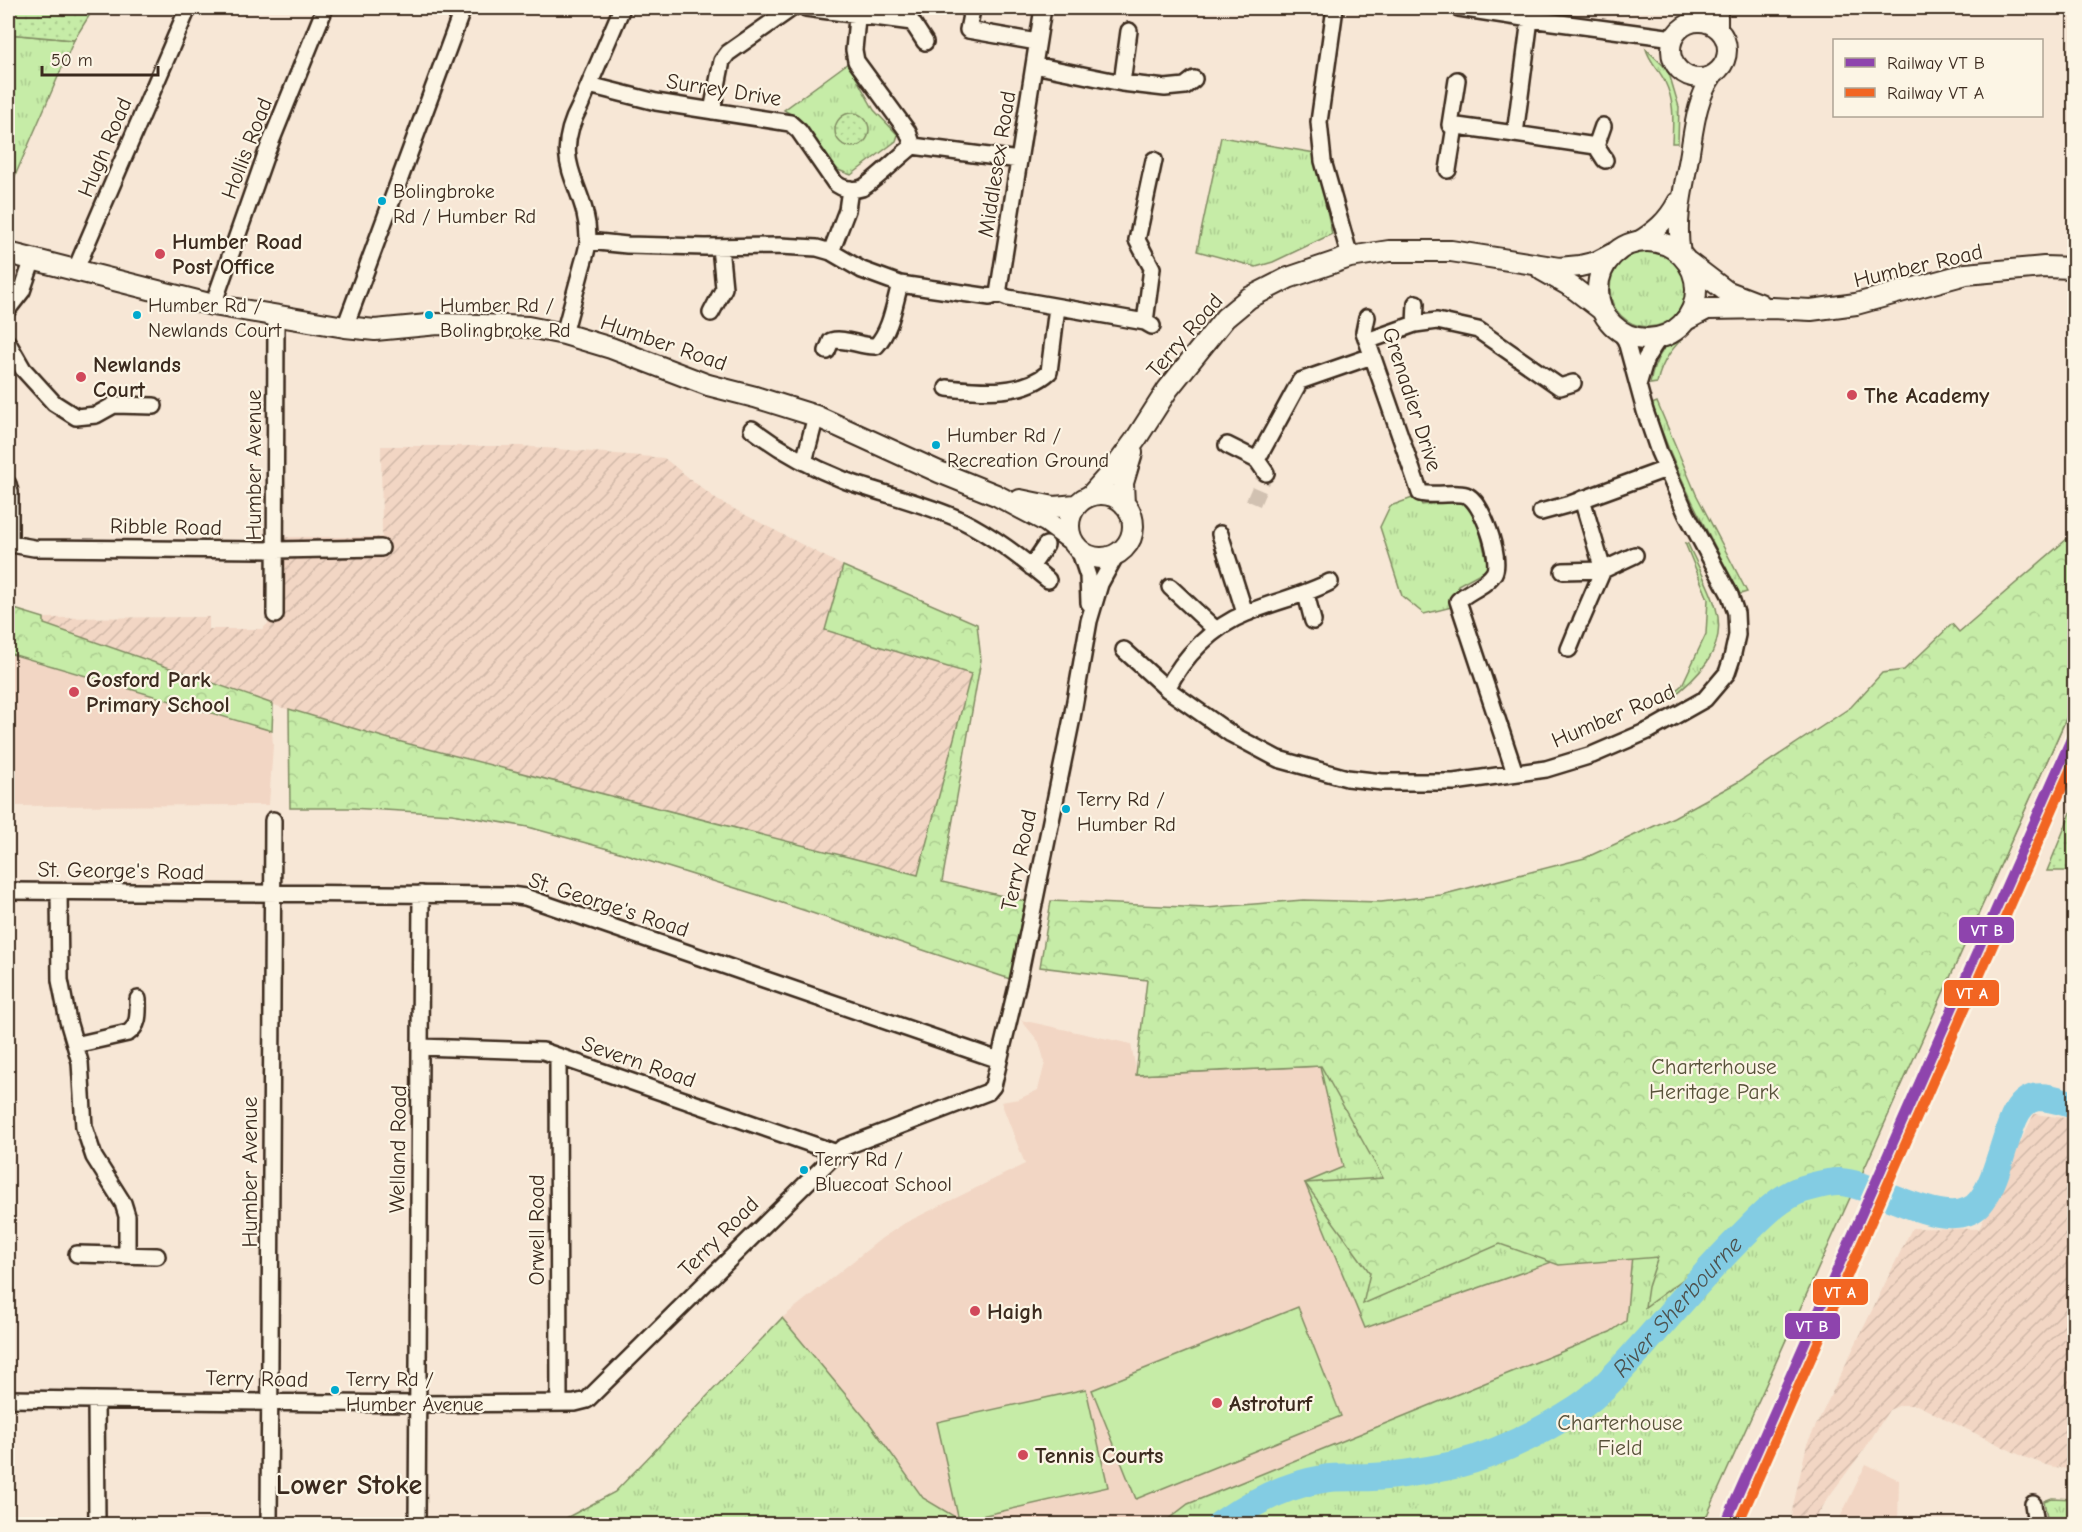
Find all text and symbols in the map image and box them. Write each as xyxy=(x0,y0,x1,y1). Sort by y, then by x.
scale bar xyxy=(42,39,158,77)
legend xyxy=(1833,39,2043,117)
text: 50 m xyxy=(51,50,93,71)
text: Railway VT B xyxy=(1887,53,1985,74)
street label: Surrey Drive xyxy=(665,68,783,112)
text: Railway VT A xyxy=(1887,83,1984,104)
street label: Middlesex Road xyxy=(973,89,1021,239)
street label: Hugh Road xyxy=(72,94,137,201)
street label: Hollis Road xyxy=(216,94,278,203)
place label: Bolingbroke Rd / Humber Rd xyxy=(393,180,536,228)
marker: Bolingbroke Rd / Humber Rd xyxy=(376,195,388,207)
place label: Humber Road Post Office xyxy=(172,229,303,280)
street label: Humber Road xyxy=(1851,238,1985,293)
marker: Humber Road Post Office xyxy=(153,247,167,261)
street label: Terry Road xyxy=(1141,288,1228,383)
place label: Humber Rd / Newlands Court xyxy=(148,294,283,342)
place label: Humber Rd / Bolingbroke Rd xyxy=(440,294,571,342)
marker: Humber Rd / Newlands Court xyxy=(131,309,143,321)
marker: Humber Rd / Bolingbroke Rd xyxy=(423,309,435,321)
street label: Humber Road xyxy=(597,309,730,377)
street label: Grenadier Drive xyxy=(1377,324,1448,475)
place label: Newlands Court xyxy=(93,352,181,403)
marker: Newlands Court xyxy=(74,370,88,384)
place label: The Academy xyxy=(1864,383,1990,409)
marker: The Academy xyxy=(1845,388,1859,402)
street label: Humber Avenue xyxy=(241,389,267,541)
place label: Humber Rd / Recreation Ground xyxy=(947,424,1109,472)
marker: Humber Rd / Recreation Ground xyxy=(930,439,942,451)
street label: Ribble Road xyxy=(110,513,222,541)
place label: Gosford Park Primary School xyxy=(86,667,230,718)
street label: Humber Road xyxy=(1548,678,1679,754)
marker: Gosford Park Primary School xyxy=(67,685,81,699)
place label: Terry Rd / Humber Rd xyxy=(1077,788,1176,836)
marker: Terry Rd / Humber Rd xyxy=(1060,803,1072,815)
street label: Terry Road xyxy=(996,807,1042,913)
street label: St. George's Road xyxy=(37,857,205,885)
street label: St. George's Road xyxy=(525,867,692,943)
line badge: VT B xyxy=(1958,916,2015,944)
text: VT B xyxy=(1971,922,2003,940)
line badge: VT A xyxy=(1943,979,2000,1007)
text: VT A xyxy=(1956,985,1988,1003)
street label: Severn Road xyxy=(578,1030,699,1094)
park label: Charterhouse Heritage Park xyxy=(1649,1054,1779,1105)
street label: Welland Road xyxy=(384,1085,412,1213)
street label: Humber Avenue xyxy=(237,1096,263,1248)
place label: Terry Rd / Bluecoat School xyxy=(815,1148,952,1196)
marker: Terry Rd / Bluecoat School xyxy=(798,1164,810,1176)
street label: Orwell Road xyxy=(524,1174,550,1286)
street label: Terry Road xyxy=(673,1191,764,1282)
water label: River Sherbourne xyxy=(1607,1230,1748,1383)
line badge: VT A xyxy=(1812,1278,1869,1306)
text: VT A xyxy=(1824,1284,1856,1302)
place label: Haigh xyxy=(987,1299,1043,1325)
marker: Haigh xyxy=(968,1304,982,1318)
line badge: VT B xyxy=(1784,1312,1841,1340)
text: VT B xyxy=(1796,1318,1828,1336)
street label: Terry Road xyxy=(205,1365,309,1393)
place label: Terry Rd / Humber Avenue xyxy=(346,1368,483,1416)
marker: Terry Rd / Humber Avenue xyxy=(329,1384,341,1396)
place label: Astroturf xyxy=(1229,1391,1313,1417)
marker: Astroturf xyxy=(1210,1396,1224,1410)
park label: Charterhouse Field xyxy=(1557,1410,1683,1461)
place label: Tennis Courts xyxy=(1035,1443,1163,1469)
marker: Tennis Courts xyxy=(1016,1448,1030,1462)
district label: Lower Stoke xyxy=(276,1469,422,1501)

